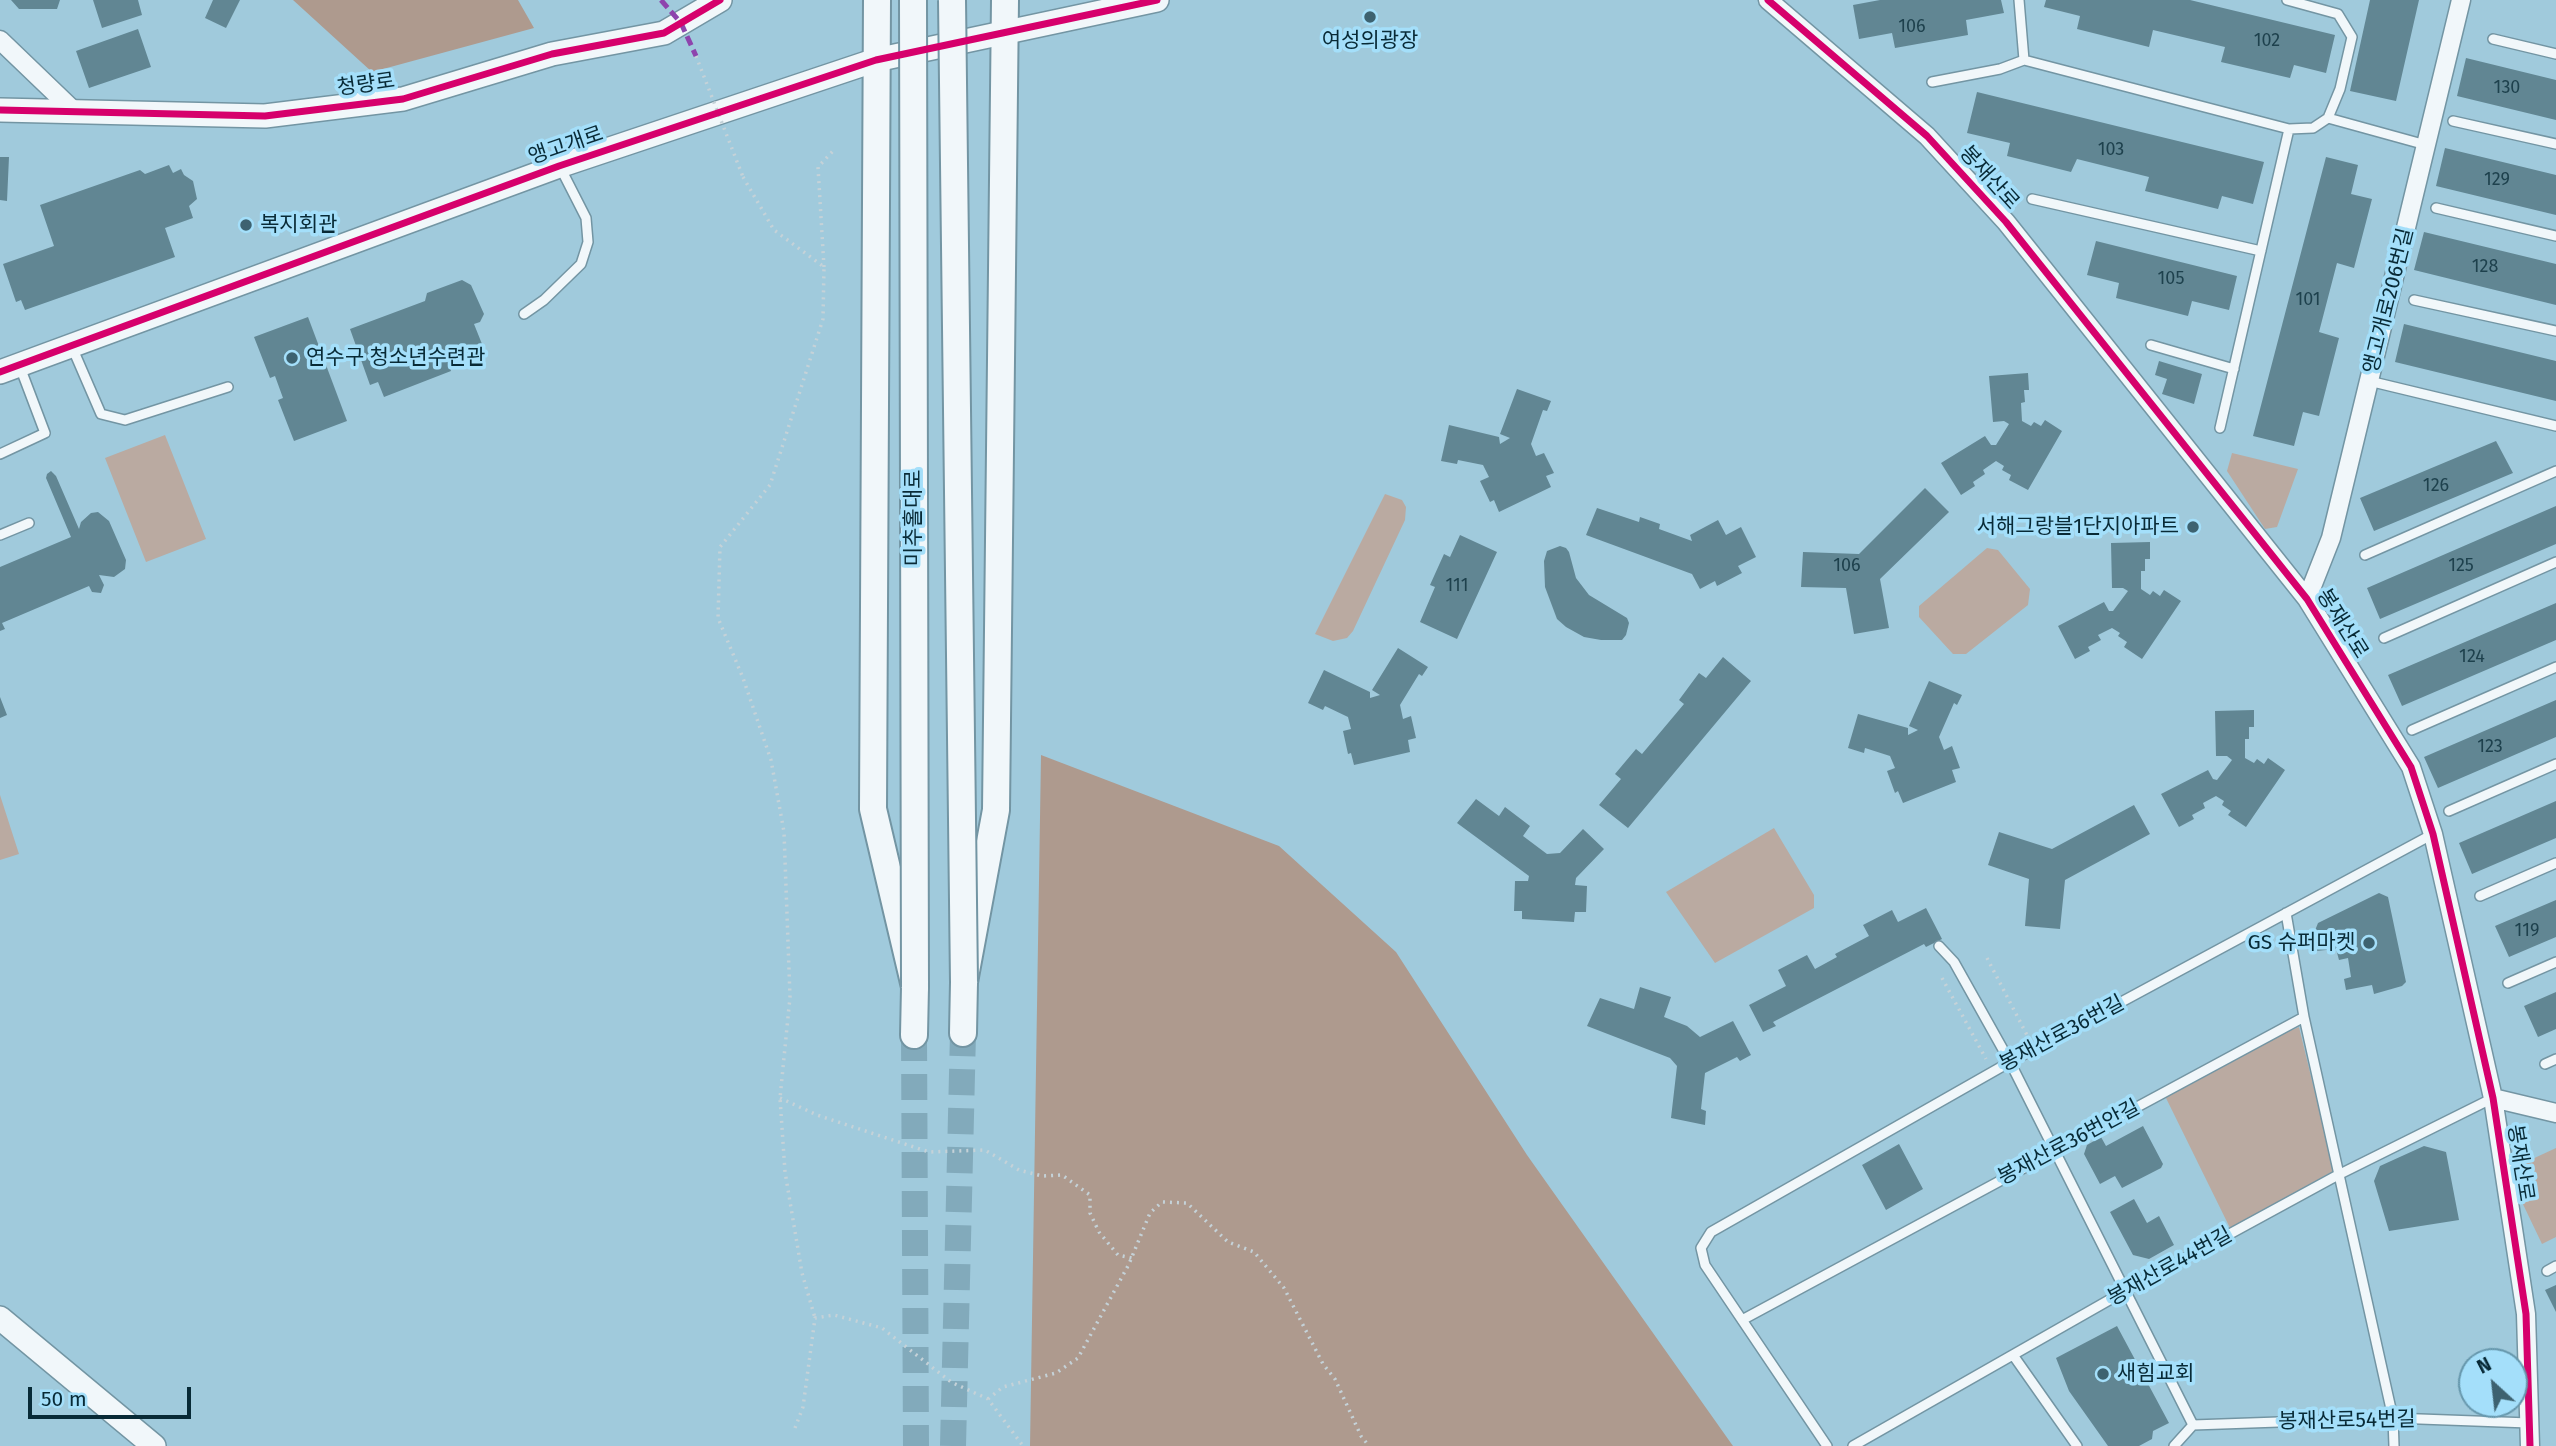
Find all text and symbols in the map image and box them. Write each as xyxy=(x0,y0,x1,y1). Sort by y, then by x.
marker: 여성의광장 xyxy=(1362,9,1378,25)
house number: 106 xyxy=(1898,16,1926,38)
place label: 여성의광장 xyxy=(1322,28,1418,54)
house number: 102 xyxy=(2254,30,2280,52)
street label: 청량로 xyxy=(336,68,396,102)
house number: 130 xyxy=(2494,77,2520,99)
street label: 앵고개로 xyxy=(525,122,607,170)
house number: 103 xyxy=(2098,139,2124,161)
street label: 봉재산로 xyxy=(1954,141,2024,215)
house number: 129 xyxy=(2484,169,2510,191)
place label: 복지회관 xyxy=(260,212,337,238)
marker: 복지회관 xyxy=(238,217,254,233)
street label: 앵고개로206번길 xyxy=(2359,226,2419,376)
house number: 128 xyxy=(2472,256,2498,278)
house number: 105 xyxy=(2158,268,2184,290)
house number: 101 xyxy=(2295,289,2321,311)
place label: 연수구 청소년수련관 xyxy=(306,345,485,371)
marker: 연수구 청소년수련관 xyxy=(284,350,300,366)
street label: 미추홀대로 xyxy=(901,470,927,566)
house number: 126 xyxy=(2423,475,2449,497)
place label: 서해그랑블1단지아파트 xyxy=(1977,514,2179,540)
marker: 서해그랑블1단지아파트 xyxy=(2185,519,2201,535)
house number: 106 xyxy=(1833,555,1861,577)
house number: 125 xyxy=(2448,555,2474,577)
house number: 111 xyxy=(1446,575,1468,597)
street label: 봉재산로 xyxy=(2311,585,2373,663)
house number: 124 xyxy=(2459,646,2485,668)
house number: 123 xyxy=(2477,736,2503,758)
house number: 119 xyxy=(2515,920,2539,942)
place label: GS 슈퍼마켓 xyxy=(2247,930,2355,956)
marker: GS 슈퍼마켓 xyxy=(2361,935,2377,951)
street label: 봉재산로36번길 xyxy=(1995,991,2129,1077)
street label: 봉재산로36번안길 xyxy=(1994,1095,2144,1191)
street label: 봉재산로 xyxy=(2502,1123,2538,1203)
street label: 봉재산로44번길 xyxy=(2103,1222,2237,1312)
north arrow xyxy=(2458,1348,2528,1418)
text: N xyxy=(2473,1353,2495,1379)
place label: 새힘교회 xyxy=(2117,1361,2194,1387)
marker: 새힘교회 xyxy=(2095,1366,2111,1382)
scale bar xyxy=(32,1372,194,1416)
text: 50 m xyxy=(41,1386,87,1412)
street label: 봉재산로54번길 xyxy=(2278,1407,2416,1435)

